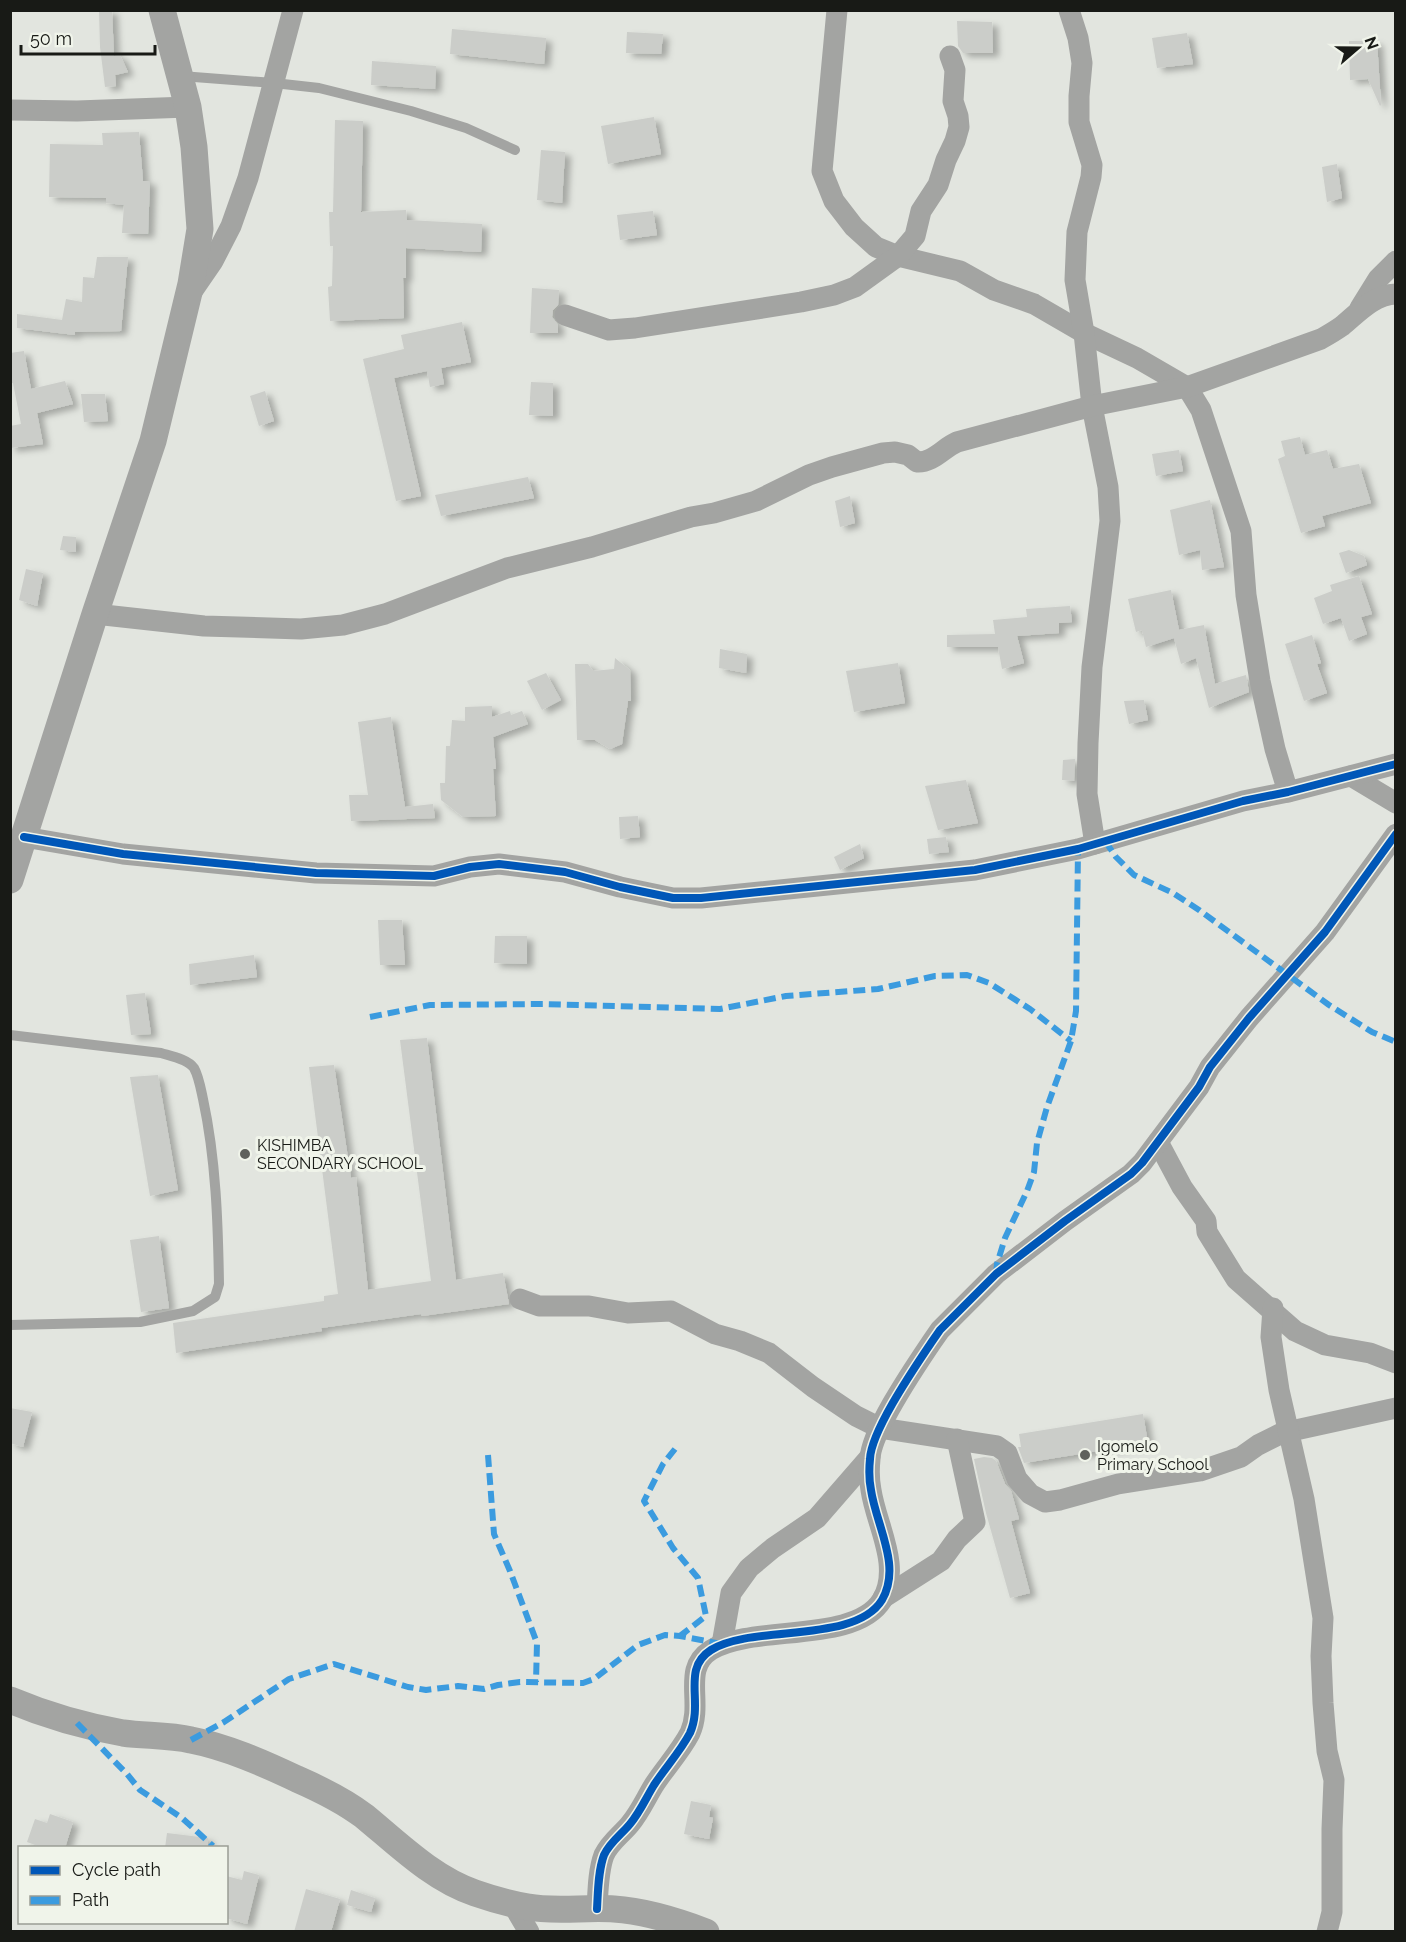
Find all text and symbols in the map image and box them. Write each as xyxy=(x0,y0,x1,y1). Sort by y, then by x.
scale bar xyxy=(21,18,154,56)
north arrow xyxy=(1328,18,1388,78)
text: 50 m xyxy=(30,28,72,49)
text: N xyxy=(1361,34,1383,52)
place label: KISHIMBA SECONDARY SCHOOL xyxy=(257,1136,424,1173)
marker: KISHIMBA SECONDARY SCHOOL xyxy=(238,1147,252,1161)
place label: Igomelo Primary School xyxy=(1097,1437,1209,1474)
marker: Igomelo Primary School xyxy=(1078,1448,1092,1462)
legend xyxy=(18,1846,228,1924)
text: Cycle path xyxy=(72,1859,161,1880)
text: Path xyxy=(72,1889,109,1910)

